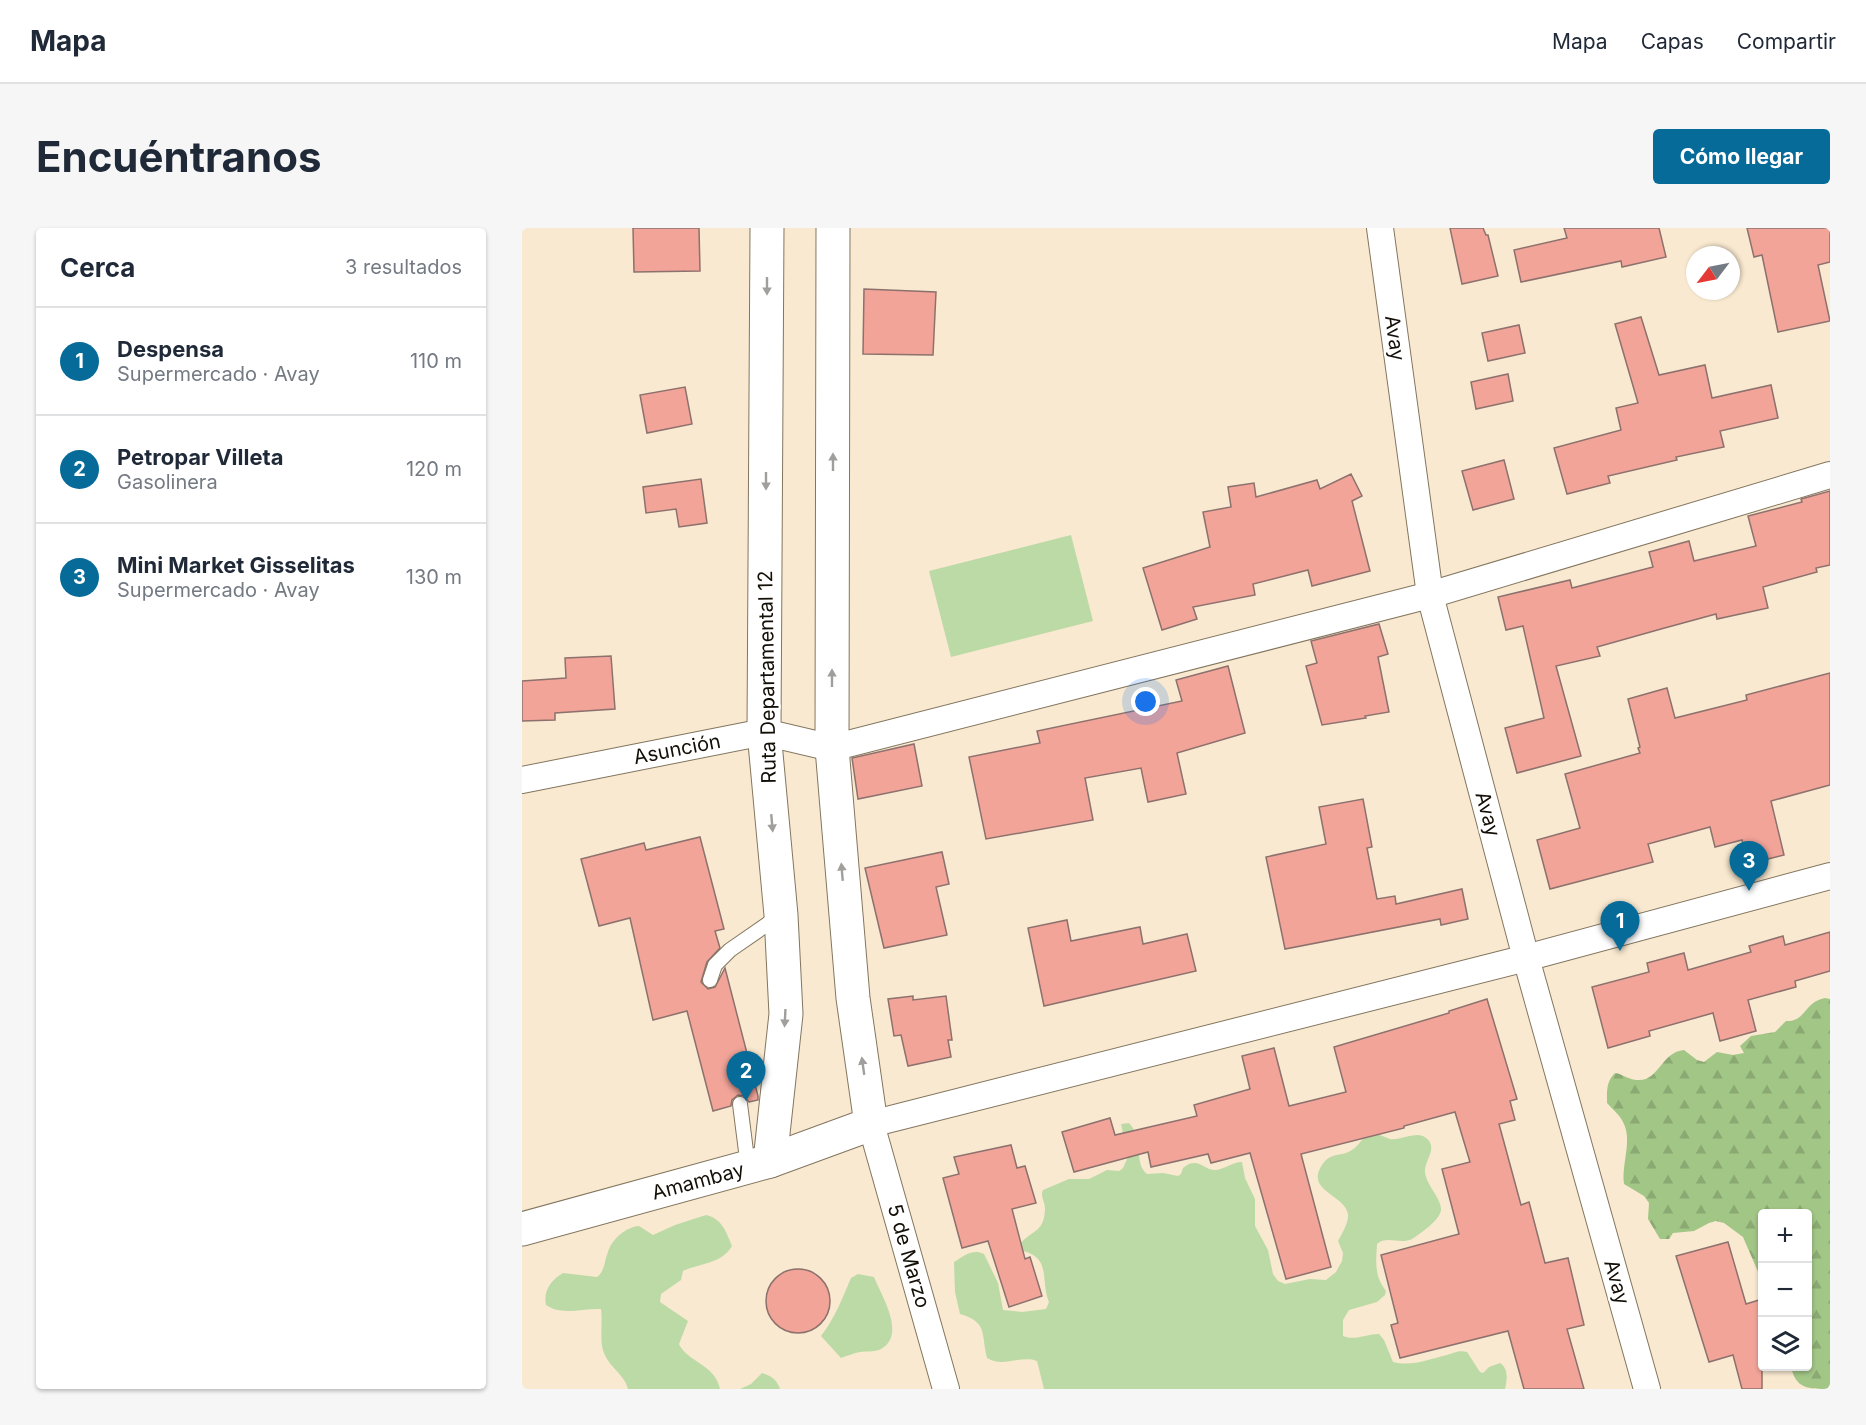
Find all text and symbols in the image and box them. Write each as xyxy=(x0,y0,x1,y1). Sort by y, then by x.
text: Mapa xyxy=(30,24,107,58)
text: Mapa xyxy=(1552,29,1608,54)
text: Capas xyxy=(1641,29,1704,54)
text: Compartir xyxy=(1737,29,1836,54)
button: Cómo llegar xyxy=(1653,129,1830,184)
text: Encuéntranos xyxy=(36,131,321,182)
north arrow xyxy=(1686,246,1740,300)
text: Cerca xyxy=(60,252,135,283)
text: 3 resultados xyxy=(345,255,462,279)
one-way arrow xyxy=(762,277,772,296)
street label: Avay xyxy=(1380,314,1410,362)
text: Despensa xyxy=(117,336,224,362)
text: 1 xyxy=(75,349,84,373)
text: 110 m xyxy=(410,349,462,373)
text: Supermercado · Avay xyxy=(117,362,320,386)
text: Petropar Villeta xyxy=(117,444,284,470)
one-way arrow xyxy=(828,452,838,471)
text: 2 xyxy=(73,457,86,481)
text: 120 m xyxy=(406,457,462,481)
text: Gasolinera xyxy=(117,470,218,494)
one-way arrow xyxy=(761,472,771,491)
text: Mini Market Gisselitas xyxy=(117,552,355,578)
text: 3 xyxy=(73,565,86,589)
text: 130 m xyxy=(406,565,462,589)
street label: Ruta Departamental 12 xyxy=(753,570,781,784)
text: Supermercado · Avay xyxy=(117,578,320,602)
one-way arrow xyxy=(827,668,837,687)
your location xyxy=(1131,687,1160,716)
street label: Asunción xyxy=(631,729,723,769)
street label: Avay xyxy=(1470,789,1506,839)
one-way arrow xyxy=(768,814,777,833)
pin: 3 xyxy=(1730,842,1768,891)
one-way arrow xyxy=(838,863,847,882)
pin: 1 xyxy=(1600,902,1640,951)
one-way arrow xyxy=(780,1008,789,1027)
pin: 2 xyxy=(726,1052,766,1101)
one-way arrow xyxy=(858,1056,867,1075)
street label: Amambay xyxy=(649,1157,747,1205)
street label: 5 de Marzo xyxy=(883,1201,935,1311)
map controls xyxy=(1758,1209,1812,1371)
button: + xyxy=(1758,1209,1812,1263)
street label: Avay xyxy=(1599,1257,1635,1307)
button: − xyxy=(1758,1263,1812,1317)
button: layers xyxy=(1758,1317,1812,1371)

